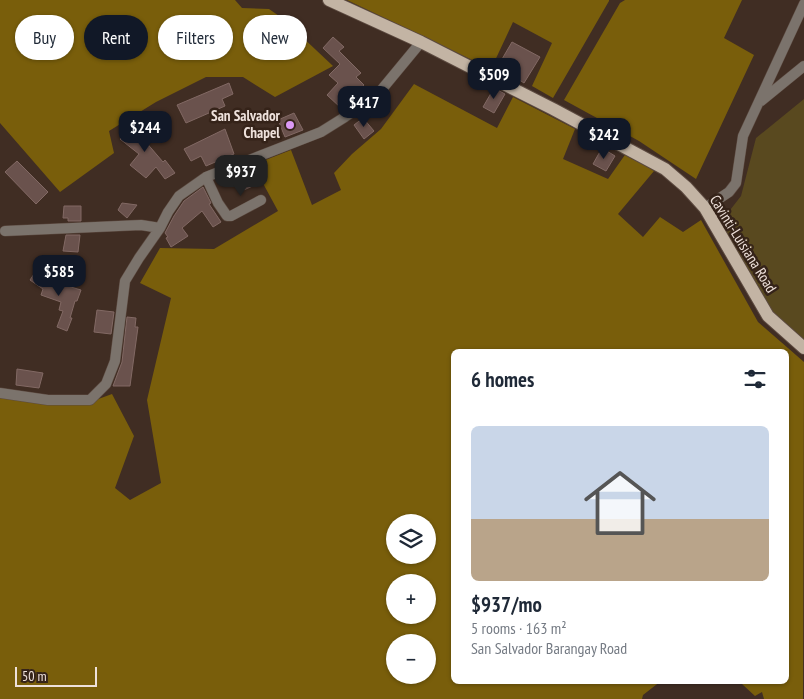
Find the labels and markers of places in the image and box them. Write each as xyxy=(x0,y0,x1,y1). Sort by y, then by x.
pin: $509 xyxy=(464,58,524,100)
pin: $417 xyxy=(334,86,394,128)
place label: San Salvador Chapel xyxy=(211,106,281,142)
pin: $244 xyxy=(115,110,175,153)
pin: $242 xyxy=(574,118,634,160)
marker: San Salvador Chapel xyxy=(284,119,296,131)
pin: $937 xyxy=(211,154,271,197)
pin: $585 xyxy=(29,254,89,297)

